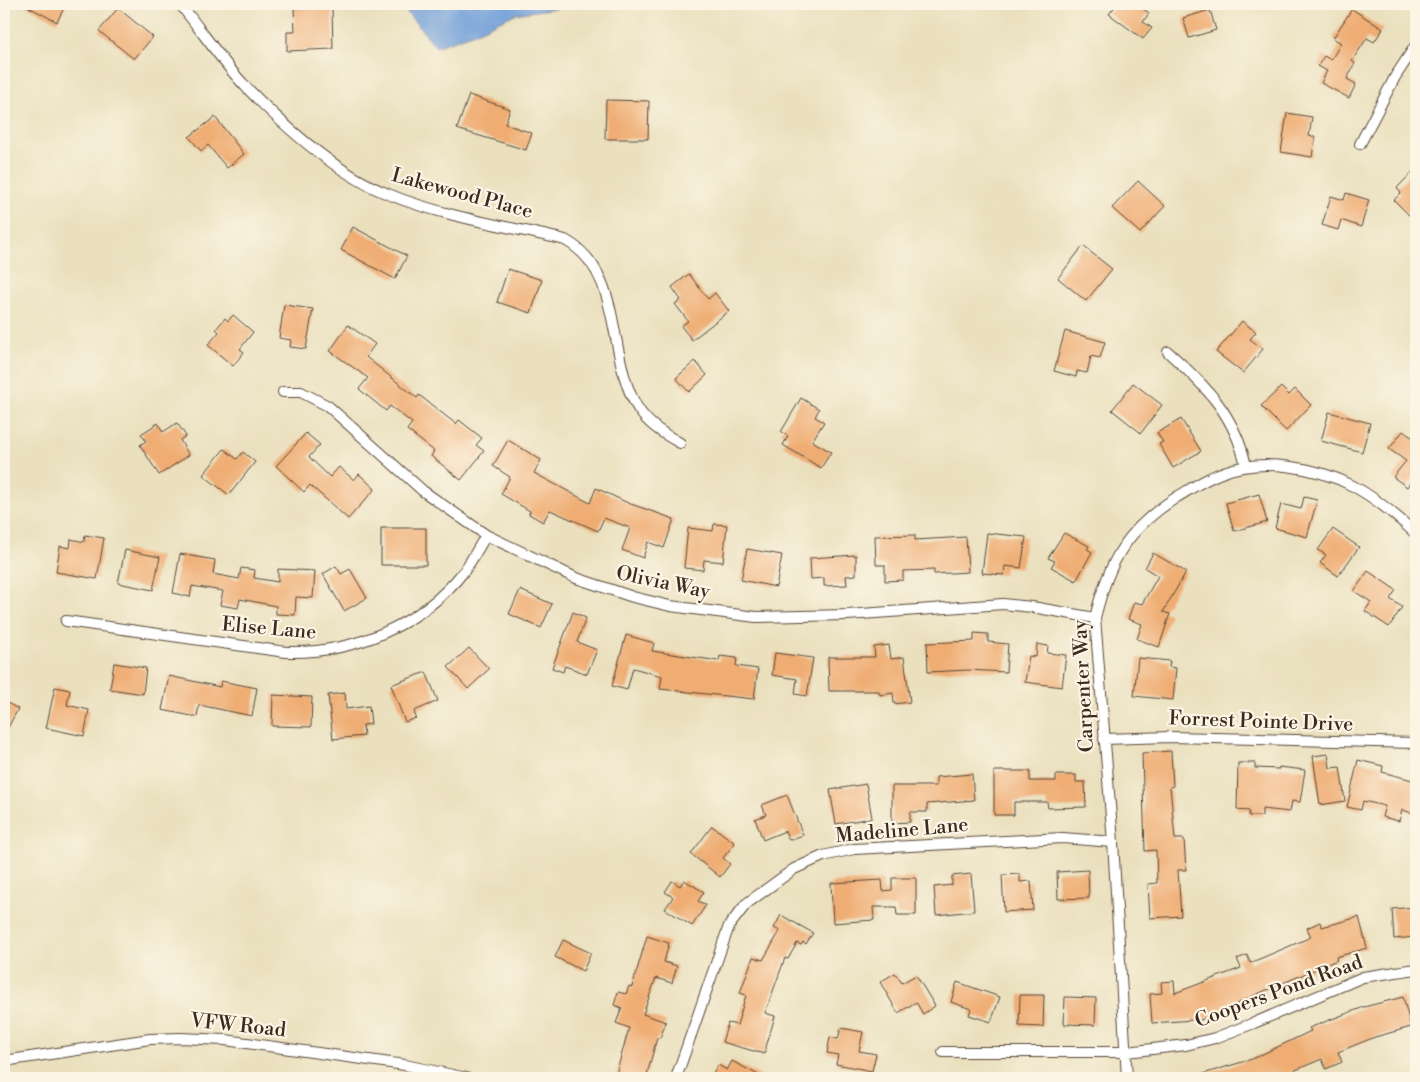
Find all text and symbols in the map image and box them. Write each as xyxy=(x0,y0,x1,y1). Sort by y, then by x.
street label: Lakewood Place xyxy=(389,163,535,225)
street label: Olivia Way xyxy=(614,561,713,605)
street label: Elise Lane xyxy=(221,612,317,646)
street label: Carpenter Way xyxy=(1068,619,1100,753)
street label: Forrest Pointe Drive xyxy=(1168,706,1354,738)
street label: Madeline Lane xyxy=(835,813,969,849)
street label: Coopers Pond Road xyxy=(1192,950,1367,1034)
street label: VFW Road xyxy=(188,1008,288,1044)

